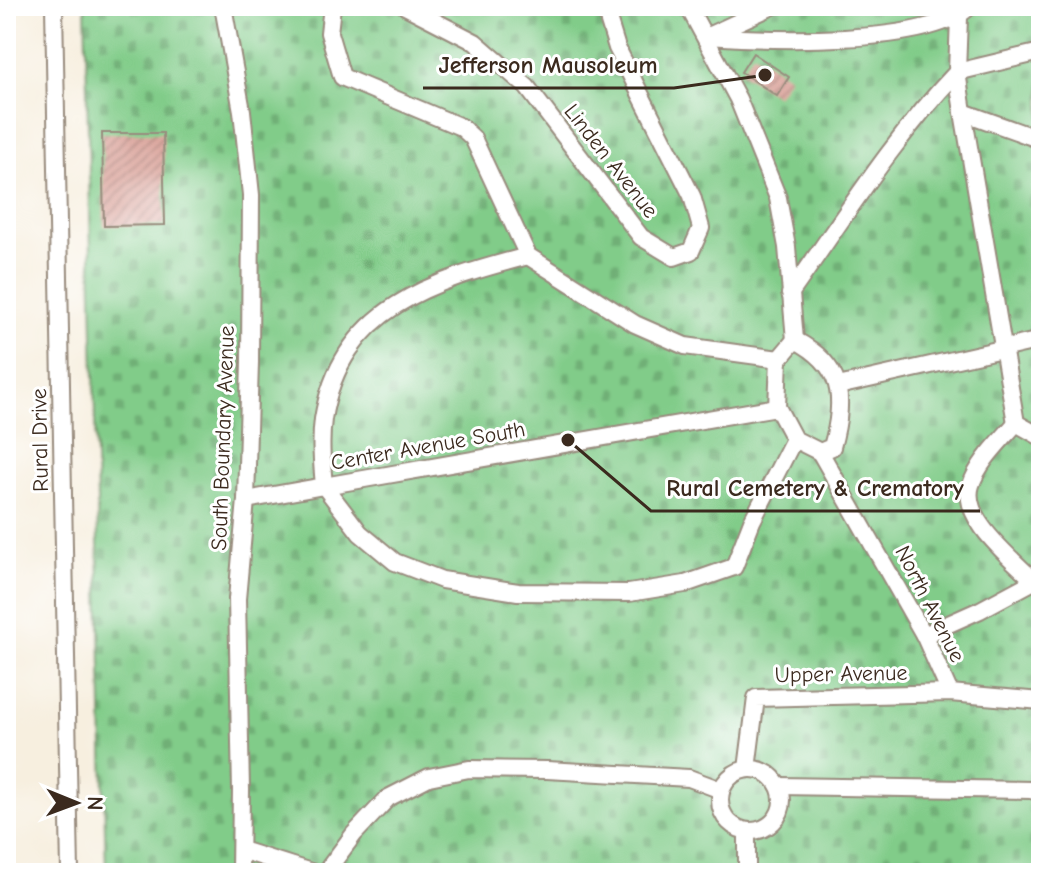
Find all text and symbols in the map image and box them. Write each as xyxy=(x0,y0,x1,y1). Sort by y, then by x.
callout: Jefferson Mausoleum xyxy=(423,40,674,88)
text: Jefferson Mausoleum xyxy=(438,51,658,79)
street label: Linden Avenue xyxy=(558,99,664,223)
street label: South Boundary Avenue xyxy=(206,325,240,551)
street label: Rural Drive xyxy=(26,388,54,492)
street label: Center Avenue South xyxy=(329,416,527,476)
callout: Rural Cemetery & Crematory xyxy=(651,463,980,511)
text: Rural Cemetery & Crematory xyxy=(666,474,964,502)
street label: North Avenue xyxy=(890,541,970,667)
street label: Upper Avenue xyxy=(774,660,908,688)
north arrow xyxy=(36,763,116,843)
text: N xyxy=(82,796,108,811)

